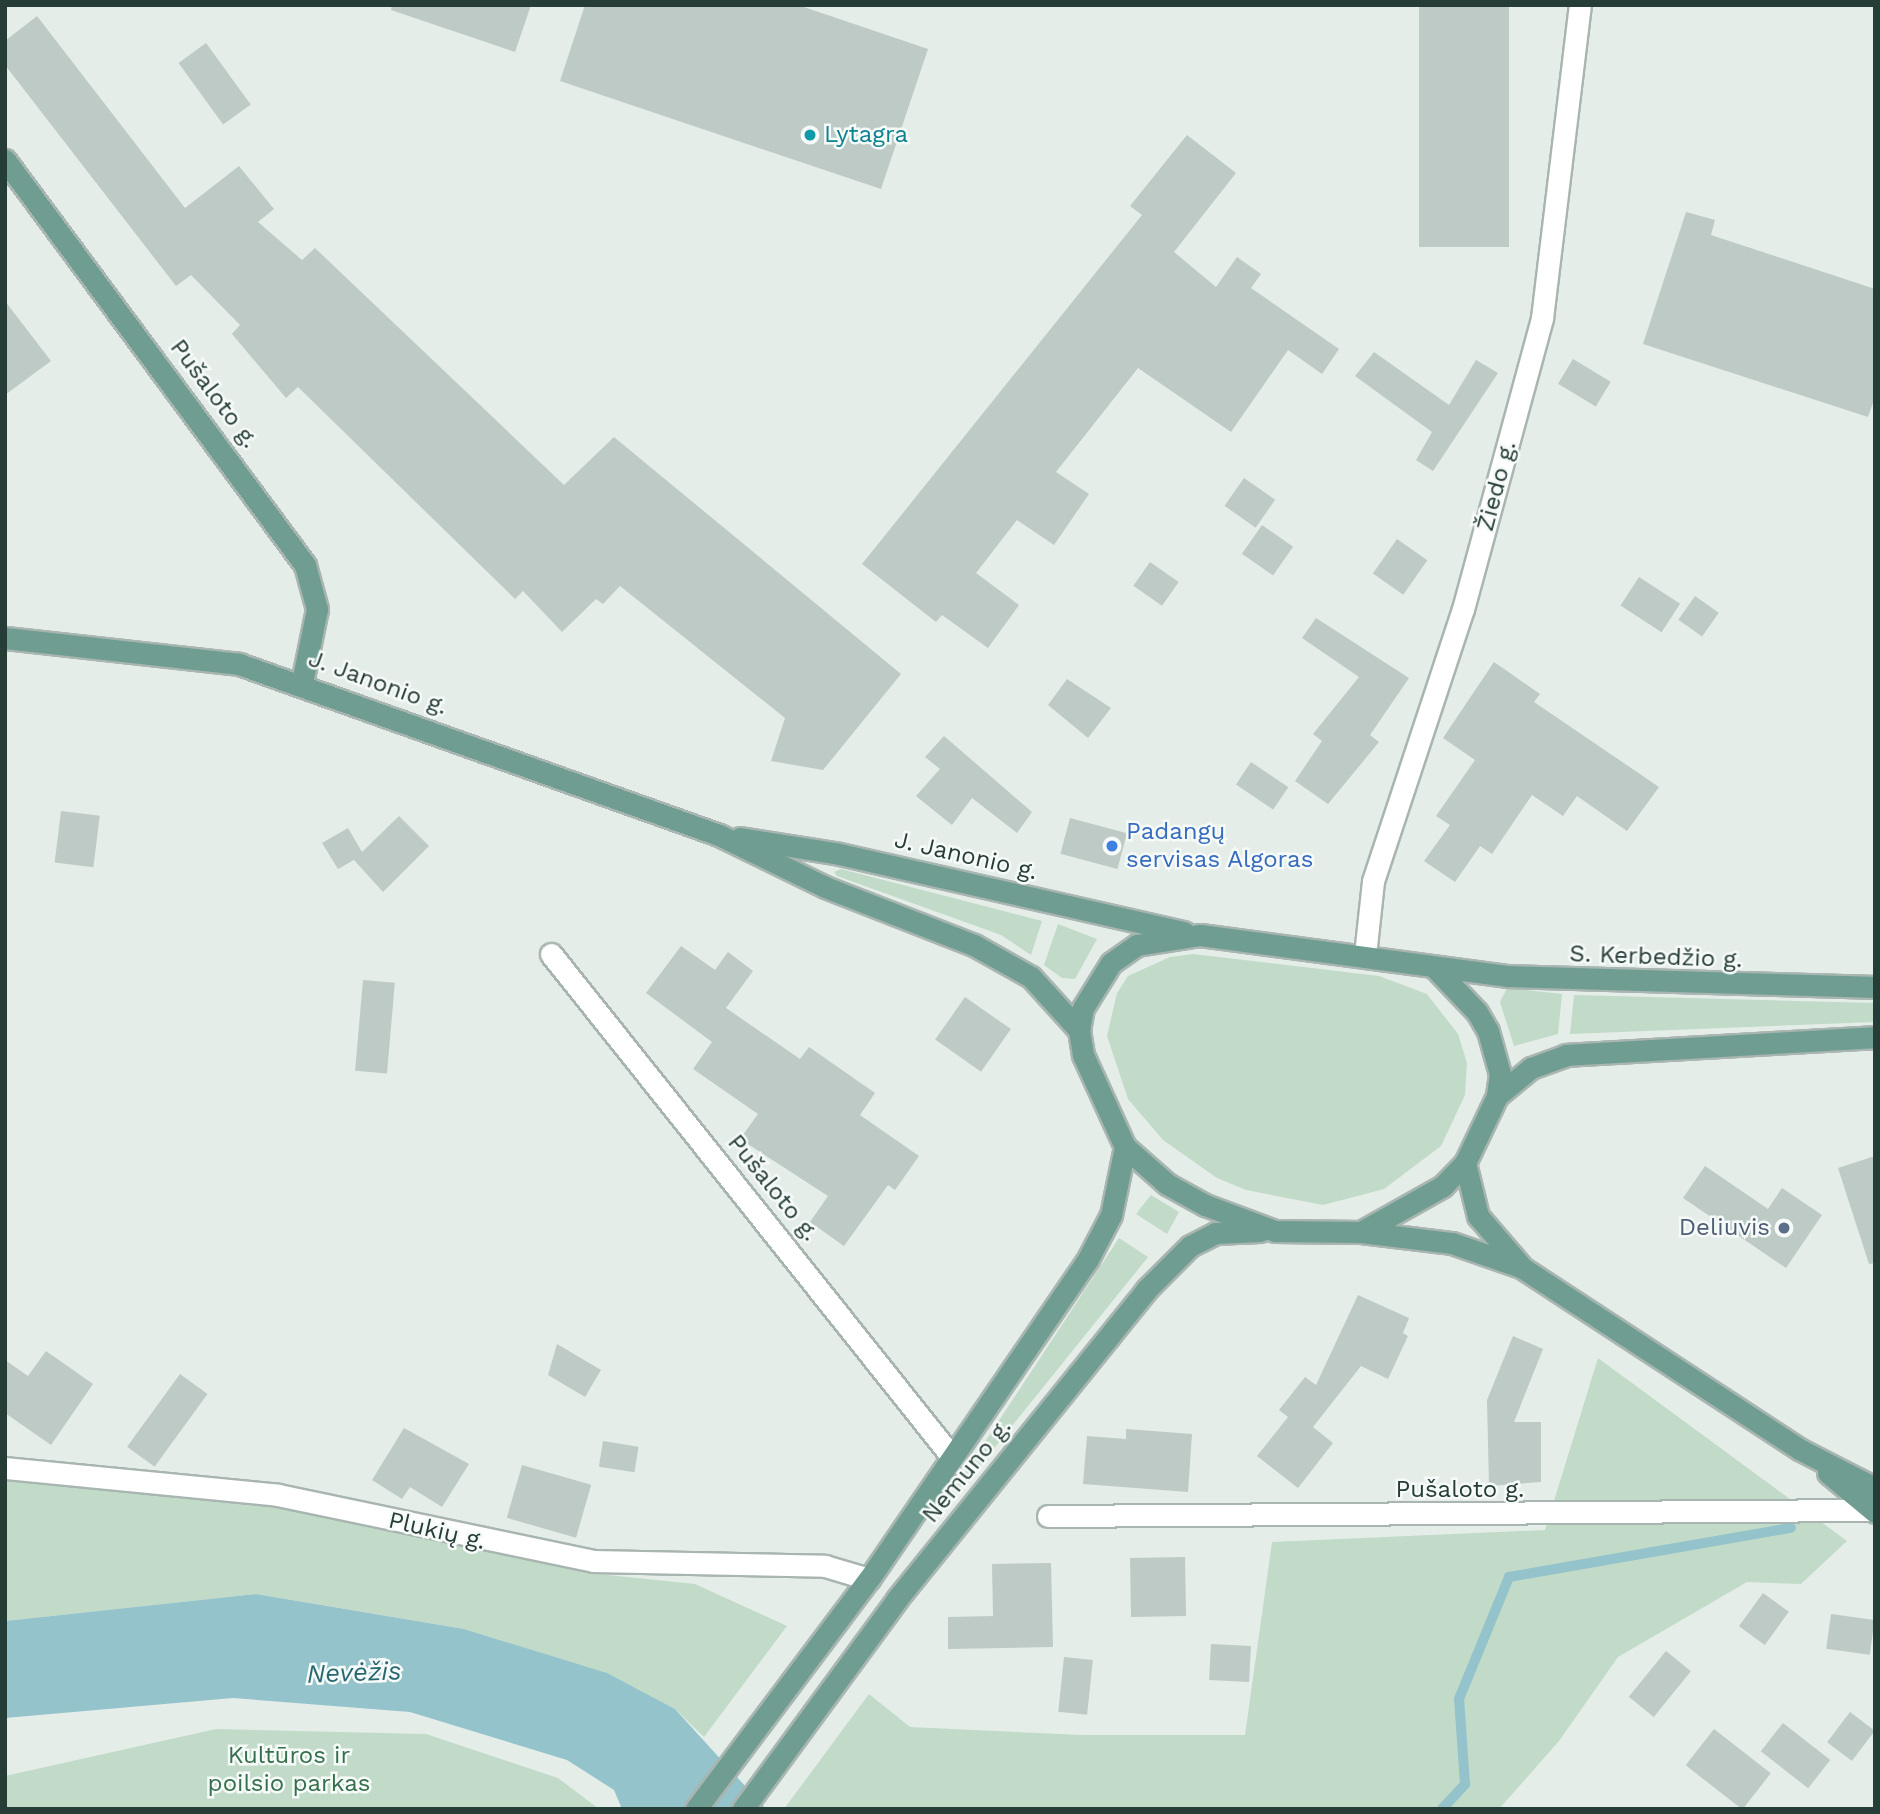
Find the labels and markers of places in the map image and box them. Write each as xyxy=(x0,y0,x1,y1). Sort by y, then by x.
place label: Lytagra xyxy=(824,121,908,149)
marker: Lytagra xyxy=(802,127,818,143)
place label: Padangų servisas Algoras xyxy=(1126,818,1314,874)
marker: Padangų servisas Algoras xyxy=(1104,838,1120,854)
place label: Deliuvis xyxy=(1679,1214,1770,1242)
marker: Deliuvis xyxy=(1776,1220,1792,1236)

